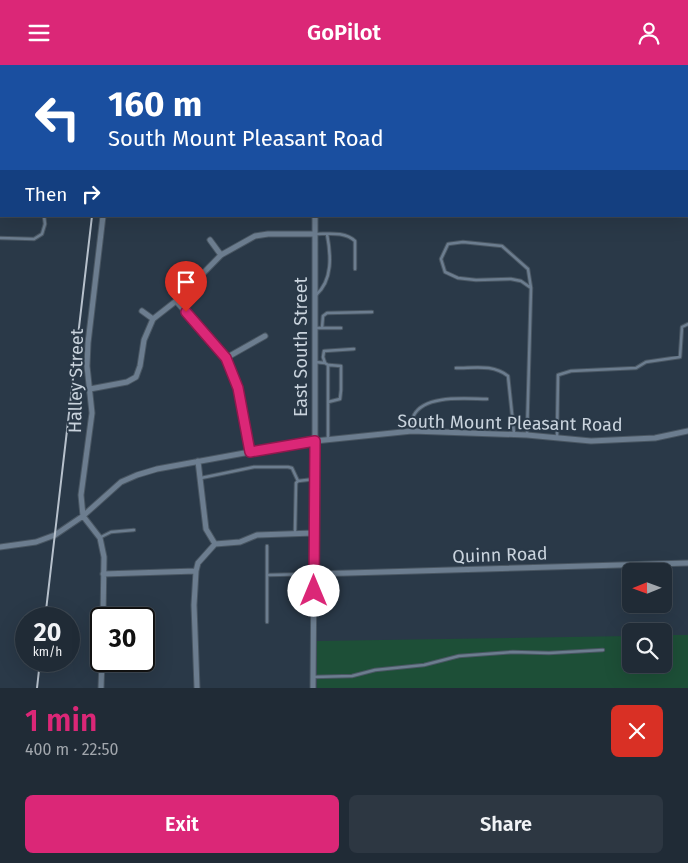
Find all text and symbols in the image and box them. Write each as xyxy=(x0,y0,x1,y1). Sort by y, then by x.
icon: menu xyxy=(25,19,53,47)
text: GoPilot xyxy=(307,19,381,46)
icon: person xyxy=(635,19,663,47)
text: 160 m xyxy=(108,83,202,125)
icon: left xyxy=(25,85,90,150)
text: South Mount Pleasant Road xyxy=(108,125,384,152)
icon: right xyxy=(77,180,105,208)
text: Then xyxy=(25,183,67,206)
pin xyxy=(165,261,207,312)
icon: arrive xyxy=(172,268,200,296)
street label: East South Street xyxy=(290,276,312,417)
street label: Halley Street xyxy=(64,328,88,433)
street label: South Mount Pleasant Road xyxy=(397,410,623,436)
street label: Quinn Road xyxy=(452,542,548,568)
north arrow xyxy=(622,563,672,613)
map controls xyxy=(622,563,672,673)
position arrow xyxy=(287,564,339,616)
speed limit sign: 30 xyxy=(90,607,155,672)
text: 20 xyxy=(34,618,61,648)
button: search xyxy=(622,623,672,673)
text: km/h xyxy=(33,645,62,659)
text: 1 min xyxy=(25,703,97,739)
button: close xyxy=(611,705,663,757)
text: 400 m · 22:50 xyxy=(25,740,118,759)
button: Exit xyxy=(25,795,339,853)
button: Share xyxy=(349,795,663,853)

